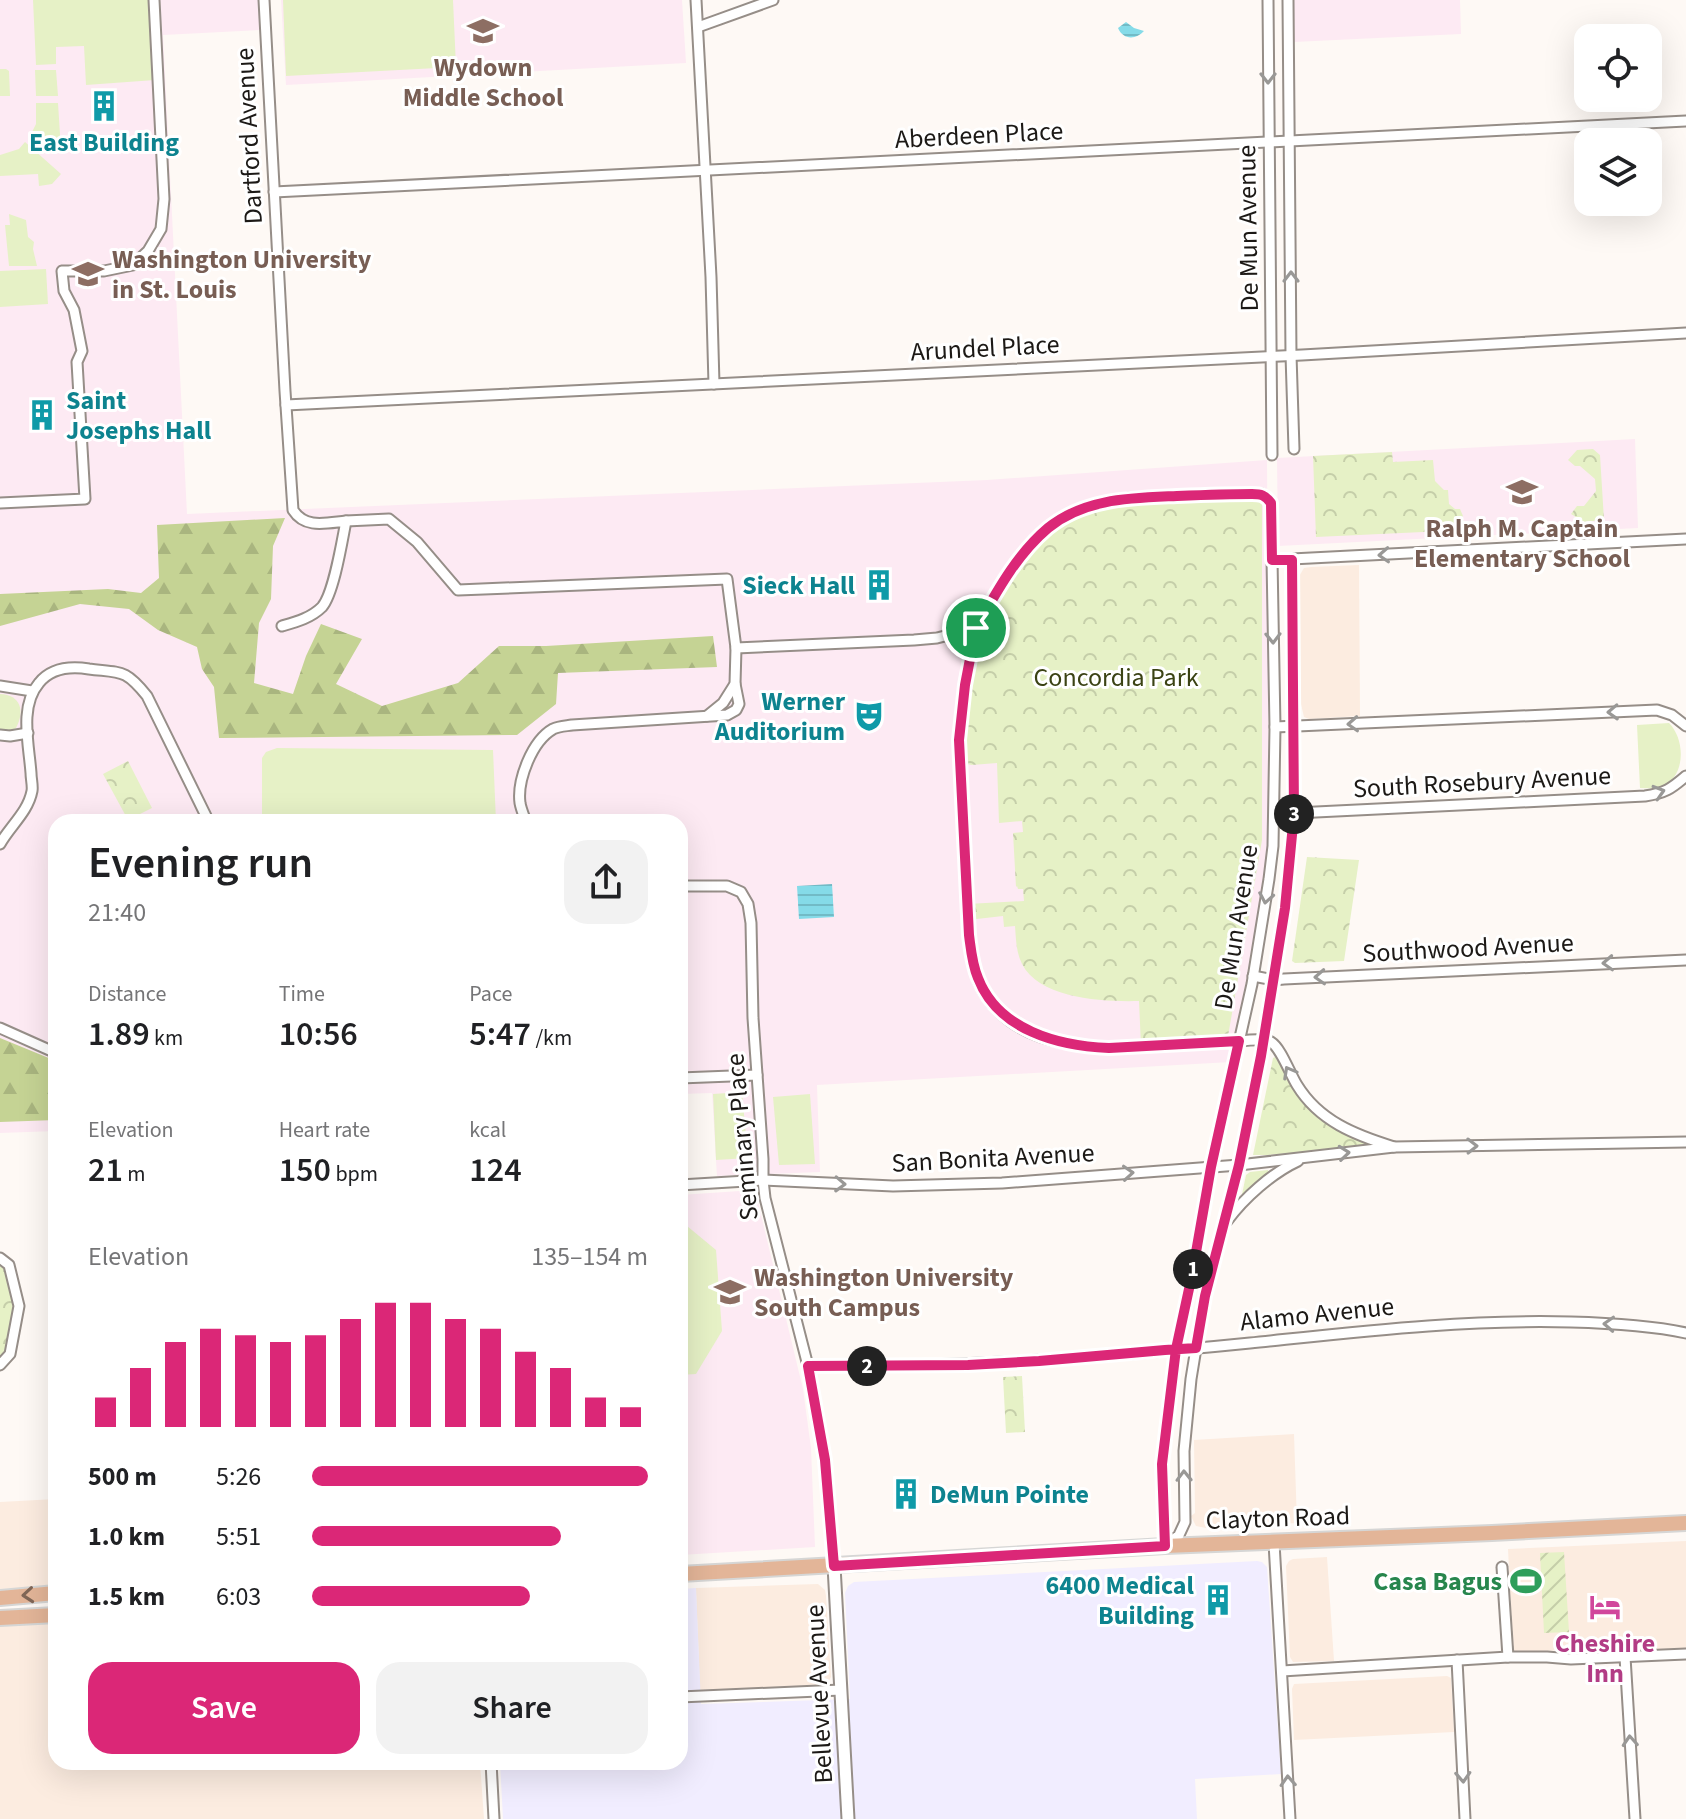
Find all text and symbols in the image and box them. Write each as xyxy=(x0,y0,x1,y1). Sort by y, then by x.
school or university icon: Wydown Middle School xyxy=(466,14,500,48)
map controls xyxy=(1574,24,1662,216)
button: locate xyxy=(1574,24,1662,112)
street label: Dartford Avenue xyxy=(226,47,272,225)
place label: Wydown Middle School xyxy=(403,49,564,116)
one-way arrow xyxy=(1259,72,1277,85)
building icon: East Building xyxy=(87,89,121,123)
street label: Aberdeen Place xyxy=(894,112,1064,158)
place label: East Building xyxy=(29,124,179,161)
button: layers xyxy=(1574,128,1662,216)
street label: De Mun Avenue xyxy=(1228,144,1268,312)
place label: Washington University in St. Louis xyxy=(112,241,372,308)
school or university icon: Washington University in St. Louis xyxy=(71,257,105,291)
one-way arrow xyxy=(1282,270,1300,283)
street label: Arundel Place xyxy=(909,326,1061,370)
place label: Saint Josephs Hall xyxy=(66,382,212,449)
building icon: Saint Josephs Hall xyxy=(25,398,59,432)
school or university icon: Ralph M. Captain Elementary School xyxy=(1505,475,1539,509)
place label: Ralph M. Captain Elementary School xyxy=(1414,510,1631,577)
one-way arrow xyxy=(1377,546,1390,563)
place label: Sieck Hall xyxy=(742,567,856,604)
building icon: Sieck Hall xyxy=(862,568,896,602)
pin xyxy=(942,594,1010,662)
icon: arrive xyxy=(954,606,998,650)
one-way arrow xyxy=(1264,632,1282,645)
park label: Concordia Park xyxy=(1033,659,1199,696)
place label: Werner Auditorium xyxy=(714,683,846,750)
theatre icon: Werner Auditorium xyxy=(852,699,886,733)
one-way arrow xyxy=(1606,703,1619,720)
one-way arrow xyxy=(1346,715,1359,732)
street label: South Rosebury Avenue xyxy=(1352,757,1612,807)
one-way arrow xyxy=(1652,785,1665,801)
pin: 3 xyxy=(1274,794,1314,834)
text: 3 xyxy=(1288,798,1300,830)
text: Evening run xyxy=(88,832,313,895)
button: share xyxy=(564,840,648,924)
street label: De Mun Avenue xyxy=(1205,842,1267,1012)
one-way arrow xyxy=(1258,891,1275,905)
text: 21:40 xyxy=(88,894,146,931)
street label: Southwood Avenue xyxy=(1361,924,1575,972)
one-way arrow xyxy=(1601,955,1614,972)
one-way arrow xyxy=(1313,968,1326,985)
text: Distance xyxy=(88,978,166,1010)
text: Time xyxy=(279,978,325,1010)
text: Pace xyxy=(469,978,512,1010)
text: 1.89 xyxy=(88,1010,150,1059)
text: 10:56 xyxy=(279,1010,358,1059)
text: 5:47 xyxy=(469,1010,531,1059)
text: km xyxy=(150,1022,183,1054)
text: /km xyxy=(531,1022,572,1054)
street label: Seminary Place xyxy=(716,1052,768,1222)
one-way arrow xyxy=(1284,1066,1299,1080)
text: Elevation xyxy=(88,1114,174,1146)
text: Heart rate xyxy=(279,1114,370,1146)
text: kcal xyxy=(469,1114,506,1146)
street label: San Bonita Avenue xyxy=(891,1134,1095,1182)
one-way arrow xyxy=(1466,1137,1479,1155)
one-way arrow xyxy=(1338,1145,1351,1162)
text: 21 xyxy=(88,1146,123,1195)
text: 150 xyxy=(279,1146,331,1195)
text: 124 xyxy=(469,1146,522,1195)
text: m xyxy=(123,1158,146,1190)
text: bpm xyxy=(331,1158,378,1190)
one-way arrow xyxy=(1122,1165,1135,1182)
one-way arrow xyxy=(834,1175,847,1192)
text: Elevation xyxy=(88,1238,189,1275)
text: 135–154 m xyxy=(531,1238,648,1275)
pin: 1 xyxy=(1173,1249,1213,1289)
text: 1 xyxy=(1187,1253,1199,1285)
place label: Washington University South Campus xyxy=(754,1259,1014,1326)
school or university icon: Washington University South Campus xyxy=(713,1275,747,1309)
street label: Alamo Avenue xyxy=(1238,1288,1396,1340)
one-way arrow xyxy=(1602,1316,1615,1333)
pin: 2 xyxy=(847,1346,887,1386)
text: 2 xyxy=(861,1350,873,1382)
text: 500 m xyxy=(88,1458,157,1495)
text: 5:26 xyxy=(216,1458,261,1495)
one-way arrow xyxy=(1175,1469,1193,1482)
place label: DeMun Pointe xyxy=(930,1476,1089,1513)
building icon: DeMun Pointe xyxy=(889,1477,923,1511)
street label: Clayton Road xyxy=(1205,1497,1351,1539)
text: 1.0 km xyxy=(88,1518,165,1555)
text: 5:51 xyxy=(216,1518,261,1555)
place label: Casa Bagus xyxy=(1373,1563,1502,1600)
sports icon: Casa Bagus xyxy=(1509,1564,1543,1598)
place label: 6400 Medical Building xyxy=(1045,1567,1195,1634)
text: 1.5 km xyxy=(88,1578,165,1615)
text: 6:03 xyxy=(216,1578,261,1615)
building icon: 6400 Medical Building xyxy=(1201,1583,1235,1617)
one-way arrow xyxy=(21,1587,34,1604)
hotel icon: Cheshire Inn xyxy=(1588,1590,1622,1624)
street label: Bellevue Avenue xyxy=(796,1604,842,1784)
place label: Cheshire Inn xyxy=(1555,1625,1655,1692)
button: Save xyxy=(88,1662,360,1754)
button: Share xyxy=(376,1662,648,1754)
one-way arrow xyxy=(1622,1734,1639,1747)
one-way arrow xyxy=(1454,1771,1471,1784)
one-way arrow xyxy=(1279,1774,1296,1787)

